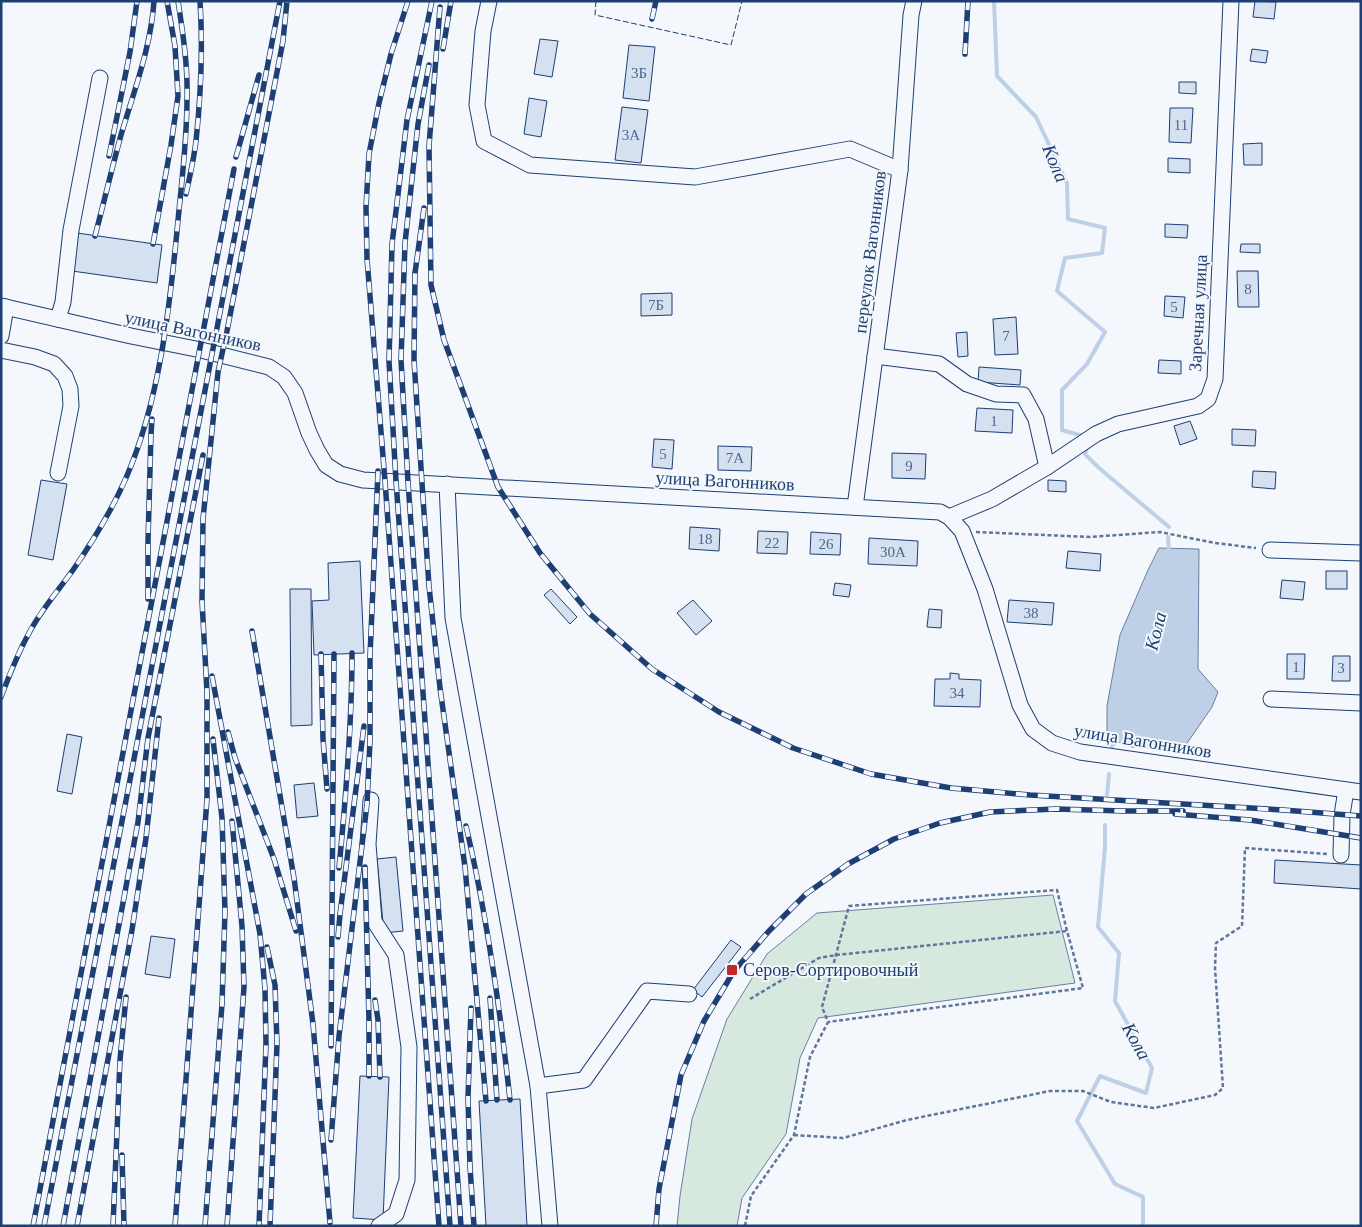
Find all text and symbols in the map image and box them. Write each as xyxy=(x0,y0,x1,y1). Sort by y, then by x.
house number: 3Б xyxy=(631,65,647,81)
house number: 11 xyxy=(1174,117,1188,133)
house number: 3А xyxy=(622,127,640,143)
water label: Кола xyxy=(1038,140,1073,185)
street label: переулок Вагонников xyxy=(850,170,890,334)
street label: Заречная улица xyxy=(1185,254,1211,372)
house number: 8 xyxy=(1244,281,1252,297)
house number: 7Б xyxy=(648,297,664,313)
house number: 5 xyxy=(1170,299,1178,315)
street label: улица Вагонников xyxy=(123,307,263,355)
house number: 7 xyxy=(1002,328,1010,344)
house number: 1 xyxy=(990,413,998,429)
house number: 5 xyxy=(659,446,667,462)
house number: 7А xyxy=(726,450,744,466)
house number: 9 xyxy=(905,458,913,474)
street label: улица Вагонников xyxy=(655,467,795,495)
house number: 18 xyxy=(698,531,713,547)
house number: 22 xyxy=(765,535,780,551)
house number: 26 xyxy=(819,536,834,552)
house number: 30А xyxy=(880,544,906,560)
house number: 38 xyxy=(1024,605,1039,621)
water label: Кола xyxy=(1140,610,1170,654)
house number: 1 xyxy=(1292,659,1300,675)
house number: 3 xyxy=(1337,660,1345,676)
house number: 34 xyxy=(950,685,965,701)
street label: улица Вагонников xyxy=(1073,720,1213,762)
place label: Серов-Сортировочный xyxy=(743,960,919,980)
marker: Серов-Сортировочный xyxy=(725,963,739,977)
water label: Кола xyxy=(1117,1018,1155,1063)

